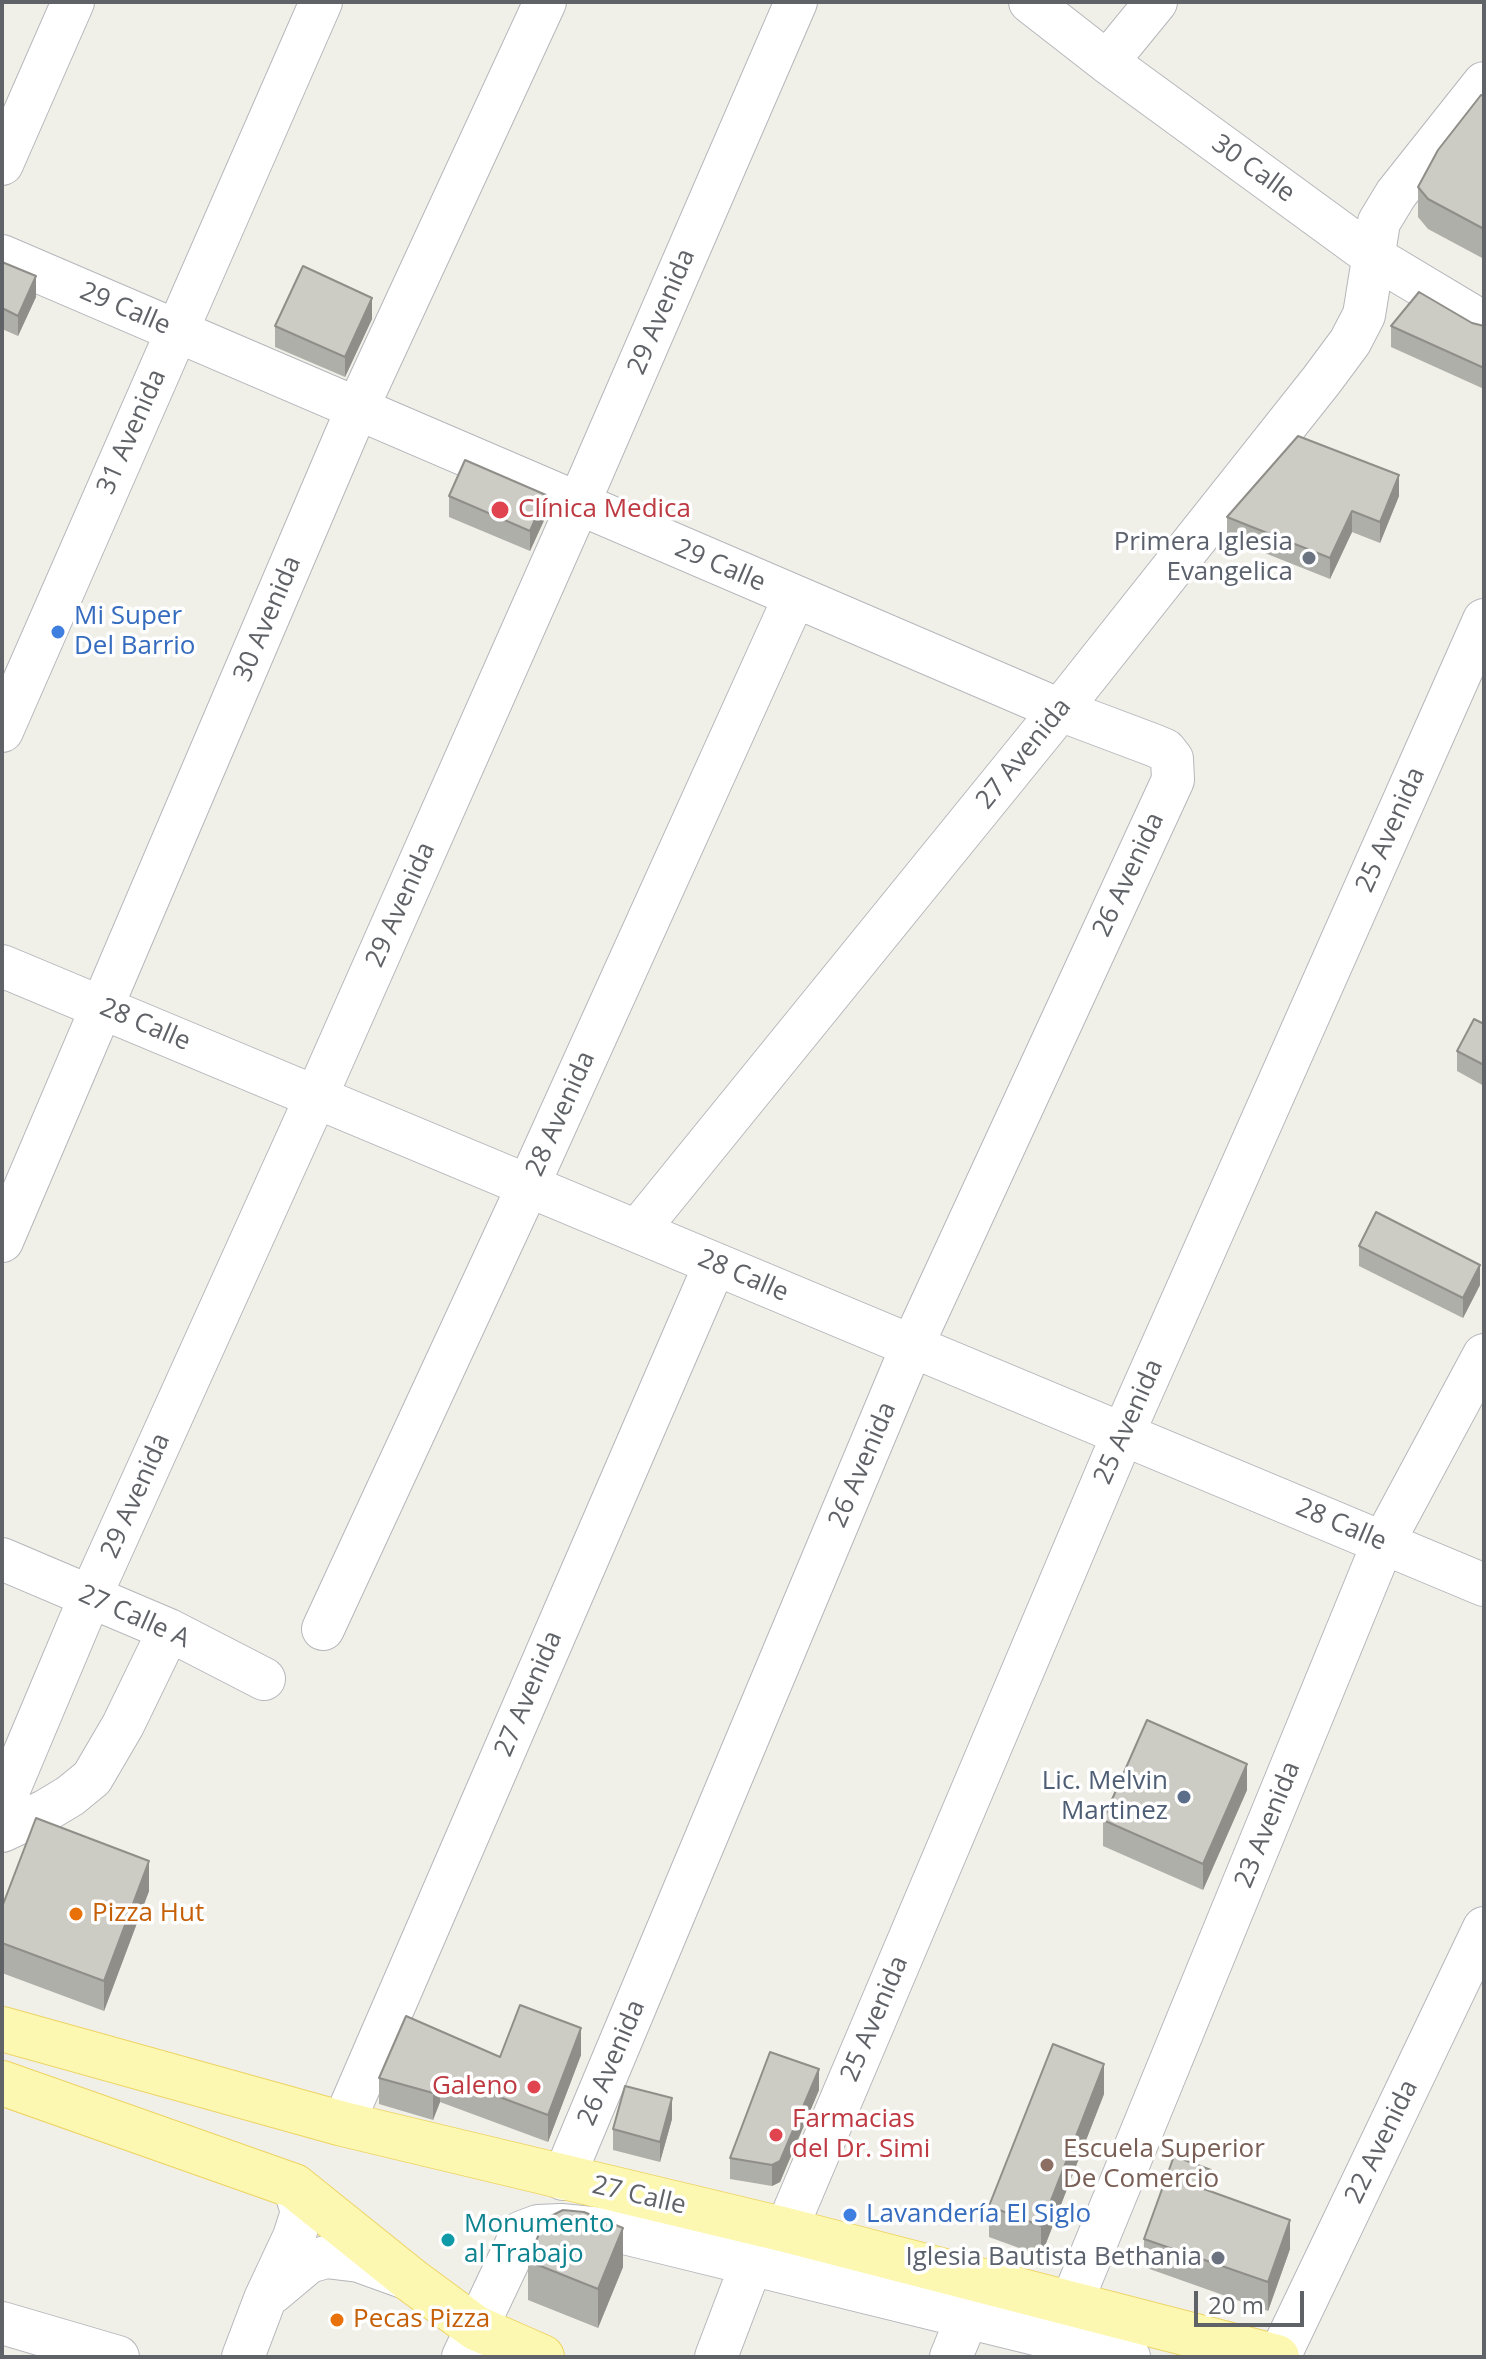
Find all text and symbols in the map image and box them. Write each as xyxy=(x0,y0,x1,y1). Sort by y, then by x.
street label: 30 Calle xyxy=(1205,128,1301,210)
street label: 29 Avenida xyxy=(622,245,702,379)
street label: 29 Calle xyxy=(75,276,175,342)
street label: 31 Avenida xyxy=(91,365,173,499)
place label: Clínica Medica xyxy=(518,494,691,526)
marker: Clínica Medica xyxy=(489,499,511,521)
place label: Primera Iglesia Evangelica xyxy=(1114,527,1293,588)
street label: 29 Calle xyxy=(670,533,770,599)
marker: Primera Iglesia Evangelica xyxy=(1300,549,1318,567)
street label: 30 Avenida xyxy=(228,552,308,686)
place label: Mi Super Del Barrio xyxy=(74,601,195,662)
marker: Mi Super Del Barrio xyxy=(49,623,67,641)
street label: 27 Avenida xyxy=(970,692,1078,816)
street label: 25 Avenida xyxy=(1350,763,1432,897)
street label: 26 Avenida xyxy=(1087,808,1171,942)
street label: 29 Avenida xyxy=(360,838,442,972)
street label: 28 Calle xyxy=(95,992,195,1058)
street label: 28 Avenida xyxy=(520,1047,602,1181)
street label: 28 Calle xyxy=(693,1243,793,1309)
street label: 25 Avenida xyxy=(1088,1355,1170,1489)
street label: 26 Avenida xyxy=(823,1398,903,1532)
street label: 29 Avenida xyxy=(95,1429,177,1563)
street label: 28 Calle xyxy=(1291,1492,1391,1558)
street label: 27 Calle A xyxy=(74,1579,194,1655)
street label: 27 Avenida xyxy=(489,1627,569,1761)
street label: 23 Avenida xyxy=(1229,1757,1307,1893)
place label: Lic. Melvin Martinez xyxy=(1042,1766,1168,1828)
marker: Lic. Melvin Martinez xyxy=(1175,1788,1193,1806)
place label: Pizza Hut xyxy=(92,1898,204,1930)
marker: Pizza Hut xyxy=(67,1905,85,1923)
street label: 25 Avenida xyxy=(835,1952,915,2086)
street label: 26 Avenida xyxy=(572,1996,652,2130)
place label: Galeno xyxy=(432,2071,518,2103)
street label: 22 Avenida xyxy=(1339,2075,1425,2209)
marker: Galeno xyxy=(525,2078,543,2096)
place label: Farmacias del Dr. Simi xyxy=(792,2104,930,2166)
marker: Farmacias del Dr. Simi xyxy=(767,2126,785,2144)
place label: Escuela Superior De Comercio xyxy=(1063,2134,1265,2196)
marker: Escuela Superior De Comercio xyxy=(1038,2156,1056,2174)
street label: 27 Calle xyxy=(589,2170,689,2222)
place label: Lavandería El Siglo xyxy=(866,2199,1091,2231)
marker: Lavandería El Siglo xyxy=(841,2206,859,2224)
place label: Monumento al Trabajo xyxy=(464,2209,614,2270)
marker: Monumento al Trabajo xyxy=(439,2231,457,2249)
place label: Iglesia Bautista Bethania xyxy=(905,2242,1202,2274)
marker: Iglesia Bautista Bethania xyxy=(1209,2249,1227,2267)
scale bar xyxy=(1198,2275,1308,2325)
text: 20 m xyxy=(1208,2288,1264,2321)
place label: Pecas Pizza xyxy=(353,2304,490,2336)
marker: Pecas Pizza xyxy=(328,2311,346,2329)

